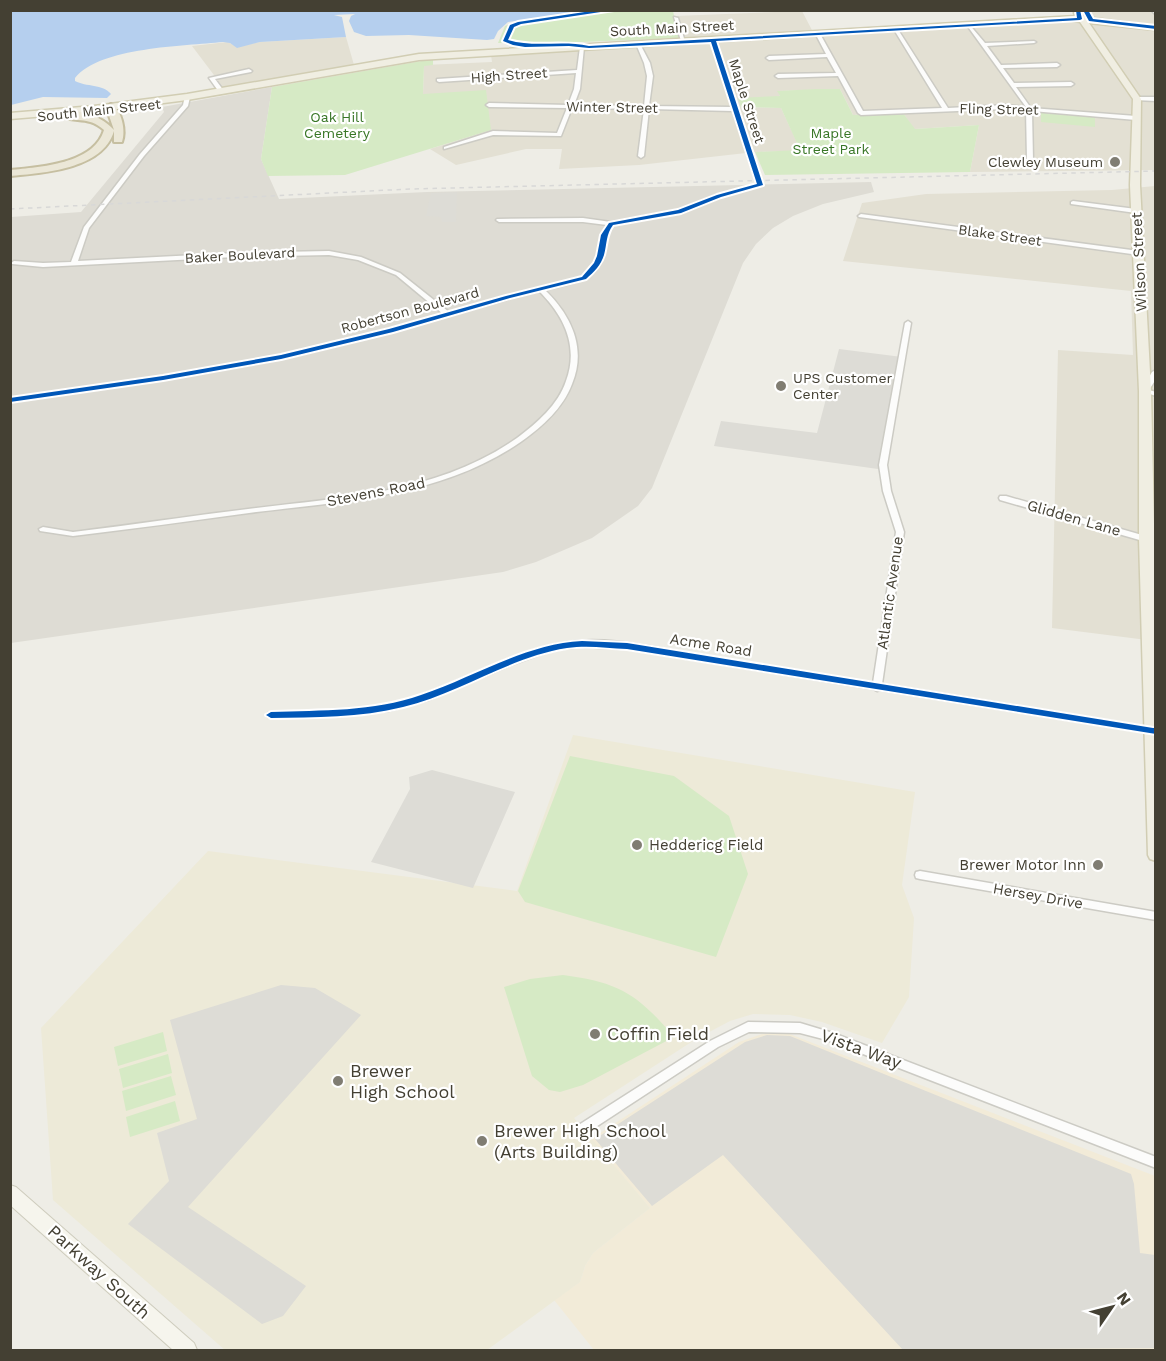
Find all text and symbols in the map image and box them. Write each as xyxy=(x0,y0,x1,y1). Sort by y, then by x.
street label: South Main Street xyxy=(609,17,735,39)
street label: Maple Street xyxy=(726,57,768,145)
street label: High Street xyxy=(470,64,548,86)
street label: South Main Street xyxy=(36,96,162,124)
street label: Winter Street xyxy=(566,98,658,116)
street label: Fling Street xyxy=(959,100,1039,118)
park label: Oak Hill Cemetery xyxy=(304,109,371,141)
park label: Maple Street Park xyxy=(792,125,870,157)
place label: Clewley Museum xyxy=(988,154,1103,170)
marker: Clewley Museum xyxy=(1108,155,1122,169)
street label: Wilson Street xyxy=(1127,211,1151,312)
street label: Blake Street xyxy=(957,221,1043,249)
street label: Baker Boulevard xyxy=(184,244,296,266)
street label: Robertson Boulevard xyxy=(339,284,481,336)
place label: UPS Customer Center xyxy=(793,370,893,402)
marker: UPS Customer Center xyxy=(774,379,788,393)
street label: Stevens Road xyxy=(325,474,427,510)
street label: Glidden Lane xyxy=(1025,496,1123,540)
street label: Atlantic Avenue xyxy=(873,535,907,651)
street label: Acme Road xyxy=(669,630,753,660)
place label: Heddericg Field xyxy=(649,836,763,854)
marker: Heddericg Field xyxy=(630,838,644,852)
place label: Brewer Motor Inn xyxy=(959,856,1086,874)
marker: Brewer Motor Inn xyxy=(1091,858,1105,872)
street label: Hersey Drive xyxy=(991,879,1085,913)
place label: Coffin Field xyxy=(607,1023,709,1044)
street label: Vista Way xyxy=(818,1024,905,1073)
marker: Coffin Field xyxy=(588,1027,602,1041)
place label: Brewer High School xyxy=(350,1060,455,1102)
marker: Brewer High School xyxy=(331,1074,345,1088)
place label: Brewer High School (Arts Building) xyxy=(494,1120,666,1162)
marker: Brewer High School (Arts Building) xyxy=(475,1134,489,1148)
street label: Parkway South xyxy=(44,1220,155,1323)
north arrow xyxy=(1082,1277,1142,1337)
text: N xyxy=(1113,1288,1135,1309)

